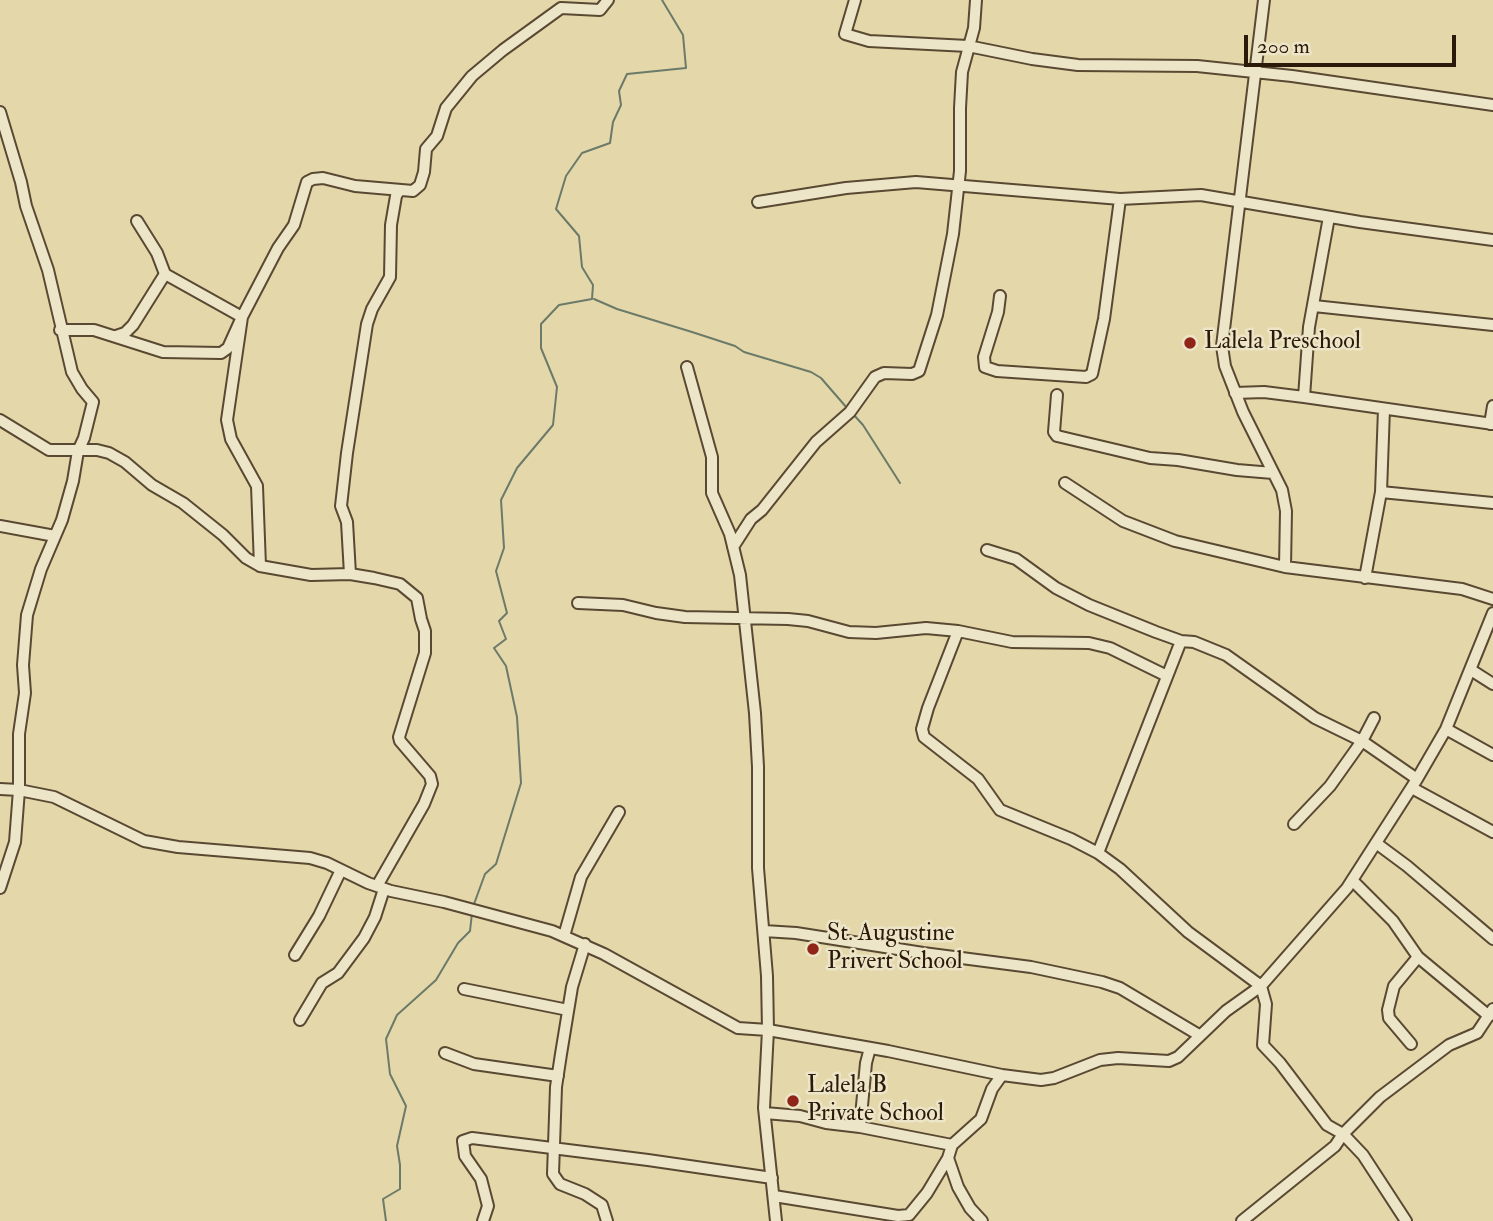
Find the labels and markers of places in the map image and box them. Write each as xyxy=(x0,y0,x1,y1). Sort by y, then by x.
place label: Lalela Preschool xyxy=(1204,329,1361,357)
marker: Lalela Preschool xyxy=(1182,335,1198,351)
place label: St. Augustine Privert School xyxy=(827,921,963,977)
marker: St. Augustine Privert School xyxy=(805,941,821,957)
place label: Lalela B Private School xyxy=(807,1073,944,1129)
marker: Lalela B Private School xyxy=(785,1093,801,1109)

